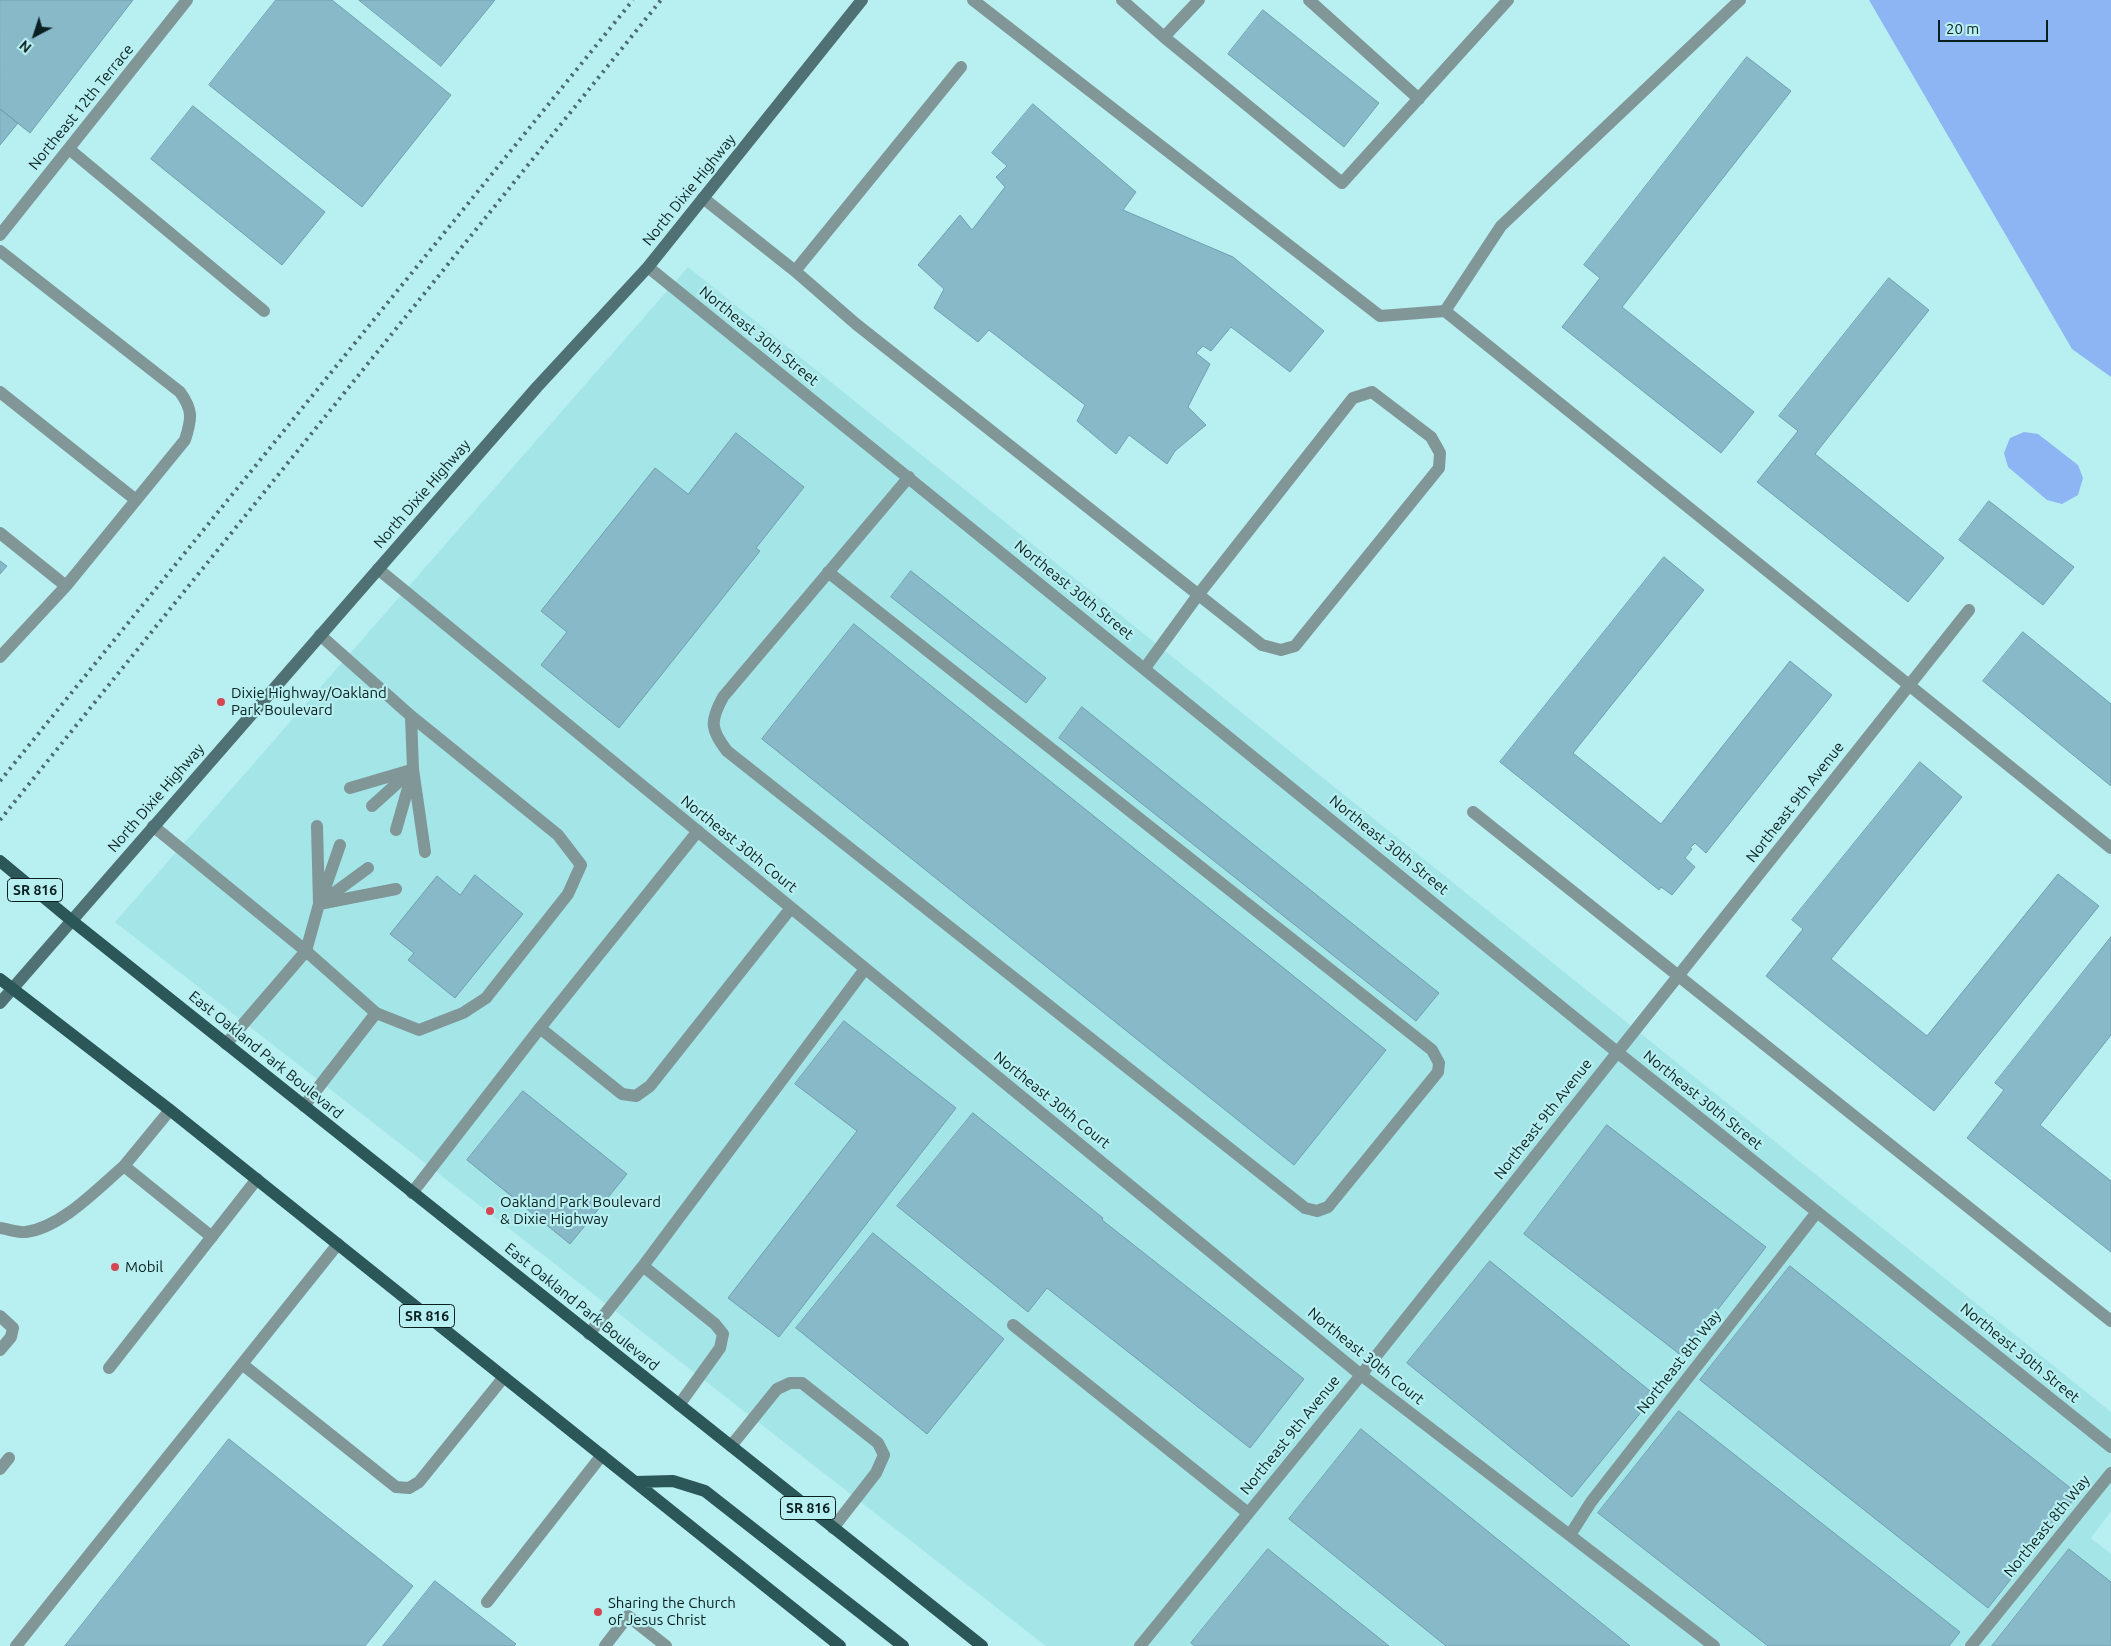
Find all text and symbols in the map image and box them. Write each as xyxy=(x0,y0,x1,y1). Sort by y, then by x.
north arrow xyxy=(10,10,60,60)
scale bar xyxy=(1941,10,2051,42)
text: 20 m xyxy=(1946,20,1979,37)
street label: Northeast 12th Terrace xyxy=(25,41,137,173)
street label: North Dixie Highway xyxy=(639,131,739,249)
street label: Northeast 30th Street xyxy=(696,282,822,390)
street label: North Dixie Highway xyxy=(370,436,474,552)
street label: Northeast 30th Street xyxy=(1011,536,1137,644)
place label: Dixie Highway/Oakland Park Boulevard xyxy=(231,684,387,719)
marker: Dixie Highway/Oakland Park Boulevard xyxy=(215,696,227,708)
street label: Northeast 9th Avenue xyxy=(1742,738,1848,866)
street label: North Dixie Highway xyxy=(104,740,208,856)
street label: Northeast 30th Street xyxy=(1326,791,1452,899)
street label: Northeast 30th Court xyxy=(677,792,801,896)
road number: SR 816 xyxy=(8,878,62,902)
street label: East Oakland Park Boulevard xyxy=(185,987,347,1123)
street label: Northeast 30th Street xyxy=(1640,1046,1766,1154)
street label: Northeast 30th Court xyxy=(990,1048,1114,1152)
street label: Northeast 9th Avenue xyxy=(1490,1055,1596,1183)
place label: Oakland Park Boulevard & Dixie Highway xyxy=(500,1193,661,1228)
marker: Oakland Park Boulevard & Dixie Highway xyxy=(484,1205,496,1217)
street label: East Oakland Park Boulevard xyxy=(501,1239,663,1375)
place label: Mobil xyxy=(125,1258,163,1276)
marker: Mobil xyxy=(109,1261,121,1273)
street label: Northeast 30th Street xyxy=(1957,1299,2083,1407)
road number: SR 816 xyxy=(400,1304,454,1328)
street label: Northeast 30th Court xyxy=(1304,1304,1428,1408)
street label: Northeast 8th Way xyxy=(1633,1307,1725,1417)
street label: Northeast 9th Avenue xyxy=(1236,1372,1344,1498)
street label: Northeast 8th Way xyxy=(2000,1471,2094,1581)
road number: SR 816 xyxy=(780,1496,836,1520)
place label: Sharing the Church of Jesus Christ xyxy=(608,1594,736,1629)
marker: Sharing the Church of Jesus Christ xyxy=(592,1606,604,1618)

